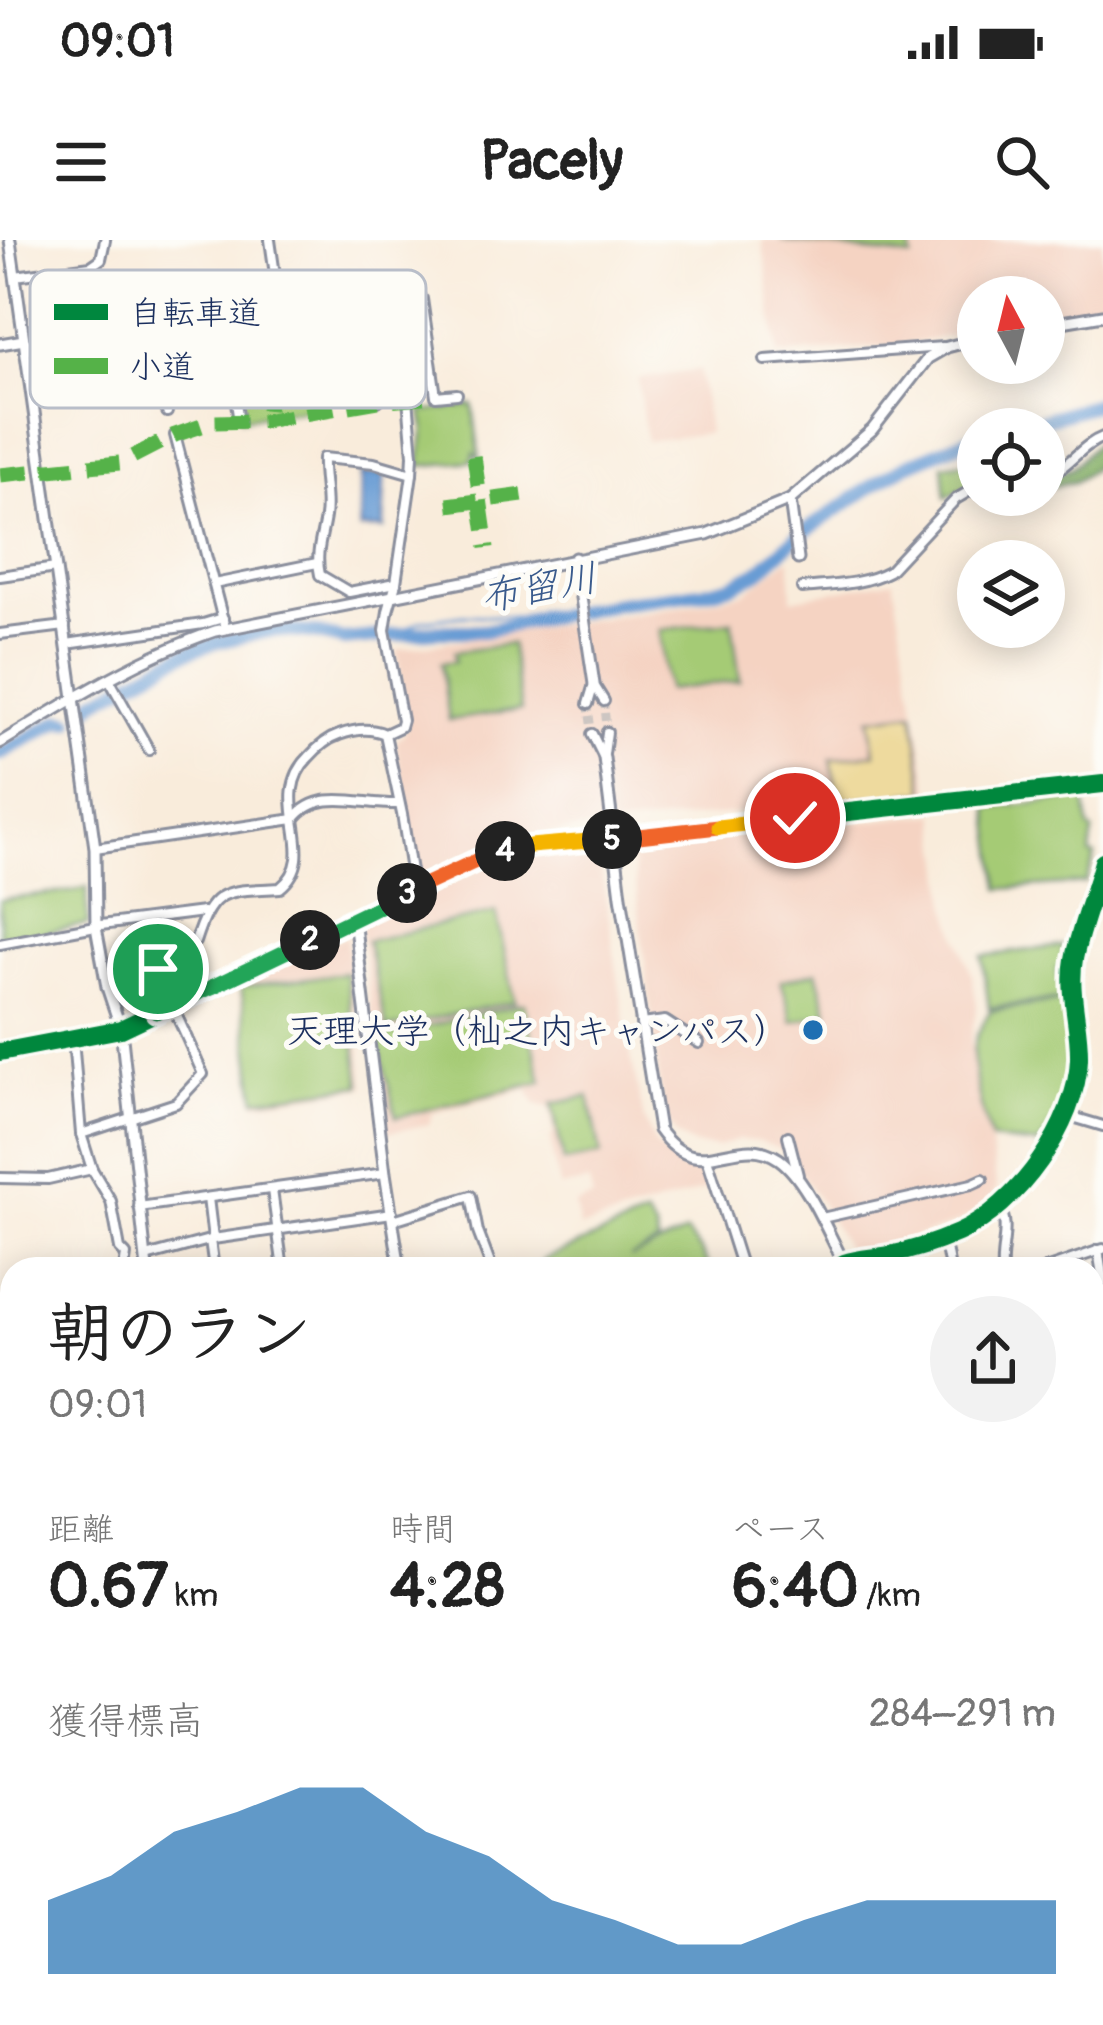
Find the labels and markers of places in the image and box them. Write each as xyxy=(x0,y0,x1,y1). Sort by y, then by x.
pin xyxy=(744,767,846,869)
pin: 5 xyxy=(582,809,642,869)
pin: 4 xyxy=(475,821,535,881)
pin: 3 xyxy=(377,863,437,923)
pin: 2 xyxy=(280,910,340,970)
pin xyxy=(107,918,209,1020)
place label: 天理大学（杣之内キャンパス） xyxy=(286,1009,789,1054)
marker: 天理大学（杣之内キャンパス） xyxy=(800,1017,826,1043)

